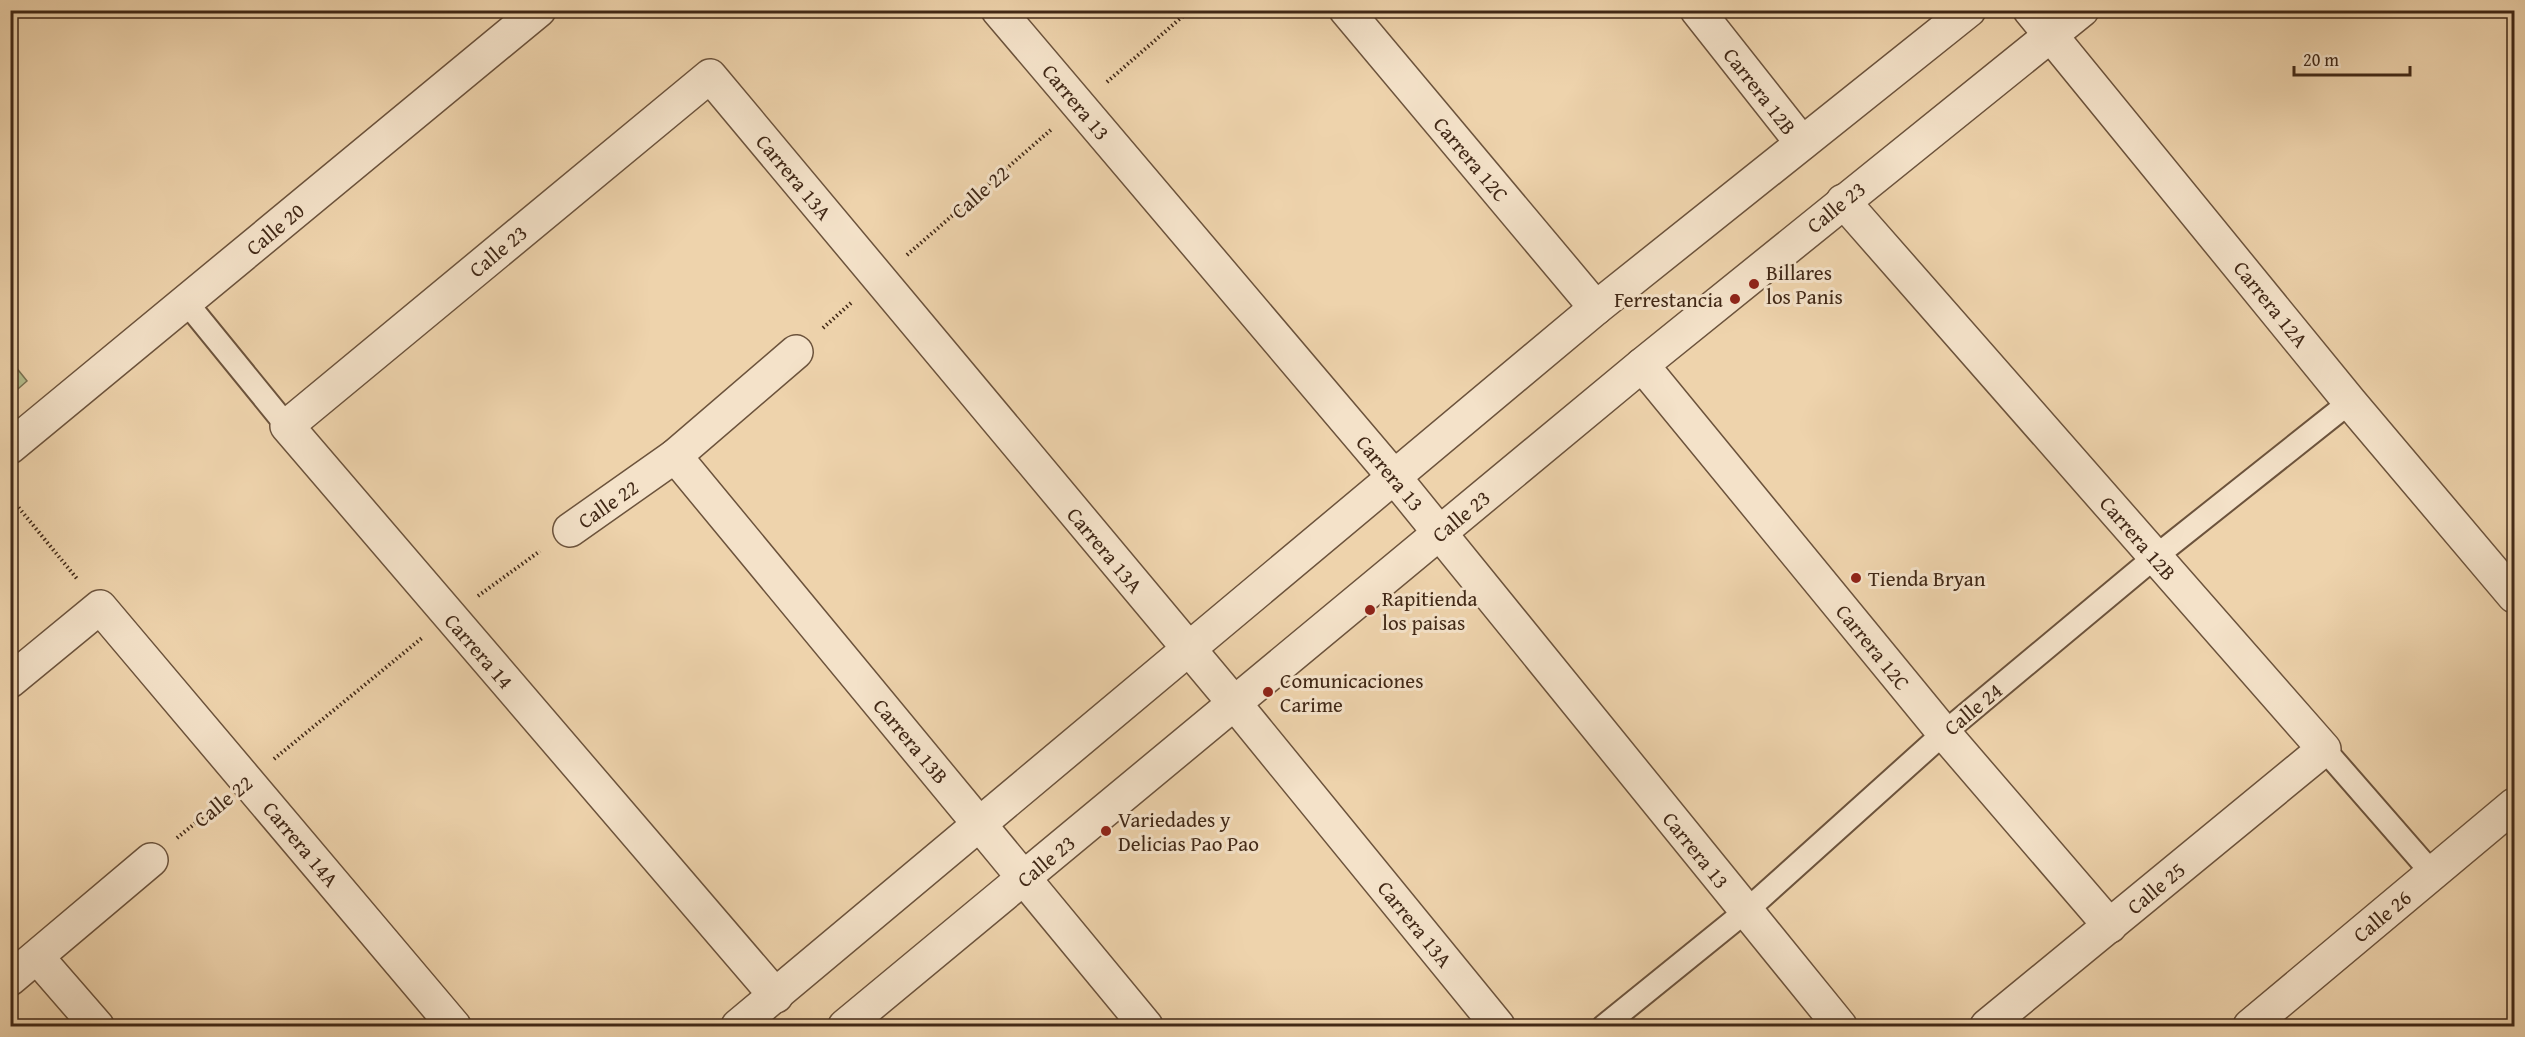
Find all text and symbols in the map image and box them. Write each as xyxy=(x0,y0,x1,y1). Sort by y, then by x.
scale bar xyxy=(2294,39,2410,77)
street label: Carrera 12B xyxy=(1716,41,1804,141)
text: 20 m xyxy=(2303,46,2339,73)
street label: Carrera 13 xyxy=(1035,57,1117,147)
street label: Carrera 12C xyxy=(1426,110,1516,208)
street label: Carrera 13A xyxy=(749,127,840,227)
street label: Calle 22 xyxy=(944,158,1016,226)
street label: Calle 23 xyxy=(1800,174,1872,240)
street label: Calle 20 xyxy=(239,195,311,263)
street label: Calle 23 xyxy=(462,217,534,285)
street label: Carrera 12A xyxy=(2226,254,2316,354)
place label: Billares los Panis xyxy=(1766,257,1843,312)
marker: Billares los Panis xyxy=(1747,277,1761,291)
place label: Ferrestancia xyxy=(1614,284,1723,315)
marker: Ferrestancia xyxy=(1728,292,1742,306)
street label: Carrera 13 xyxy=(1349,428,1431,518)
street label: Calle 22 xyxy=(571,472,645,536)
street label: Calle 23 xyxy=(1425,482,1497,550)
street label: Carrera 12B xyxy=(2092,489,2184,587)
street label: Carrera 13A xyxy=(1060,500,1151,600)
place label: Tienda Bryan xyxy=(1868,563,1986,594)
marker: Tienda Bryan xyxy=(1849,571,1863,585)
place label: Rapitienda los paisas xyxy=(1382,583,1477,638)
street label: Carrera 12C xyxy=(1829,597,1917,697)
marker: Rapitienda los paisas xyxy=(1363,603,1377,617)
street label: Carrera 14 xyxy=(437,606,521,696)
place label: Comunicaciones Carime xyxy=(1280,665,1423,720)
street label: Calle 24 xyxy=(1937,675,2009,743)
marker: Comunicaciones Carime xyxy=(1261,685,1275,699)
street label: Carrera 13B xyxy=(866,691,956,791)
street label: Calle 22 xyxy=(187,768,259,834)
street label: Carrera 14A xyxy=(256,794,347,894)
place label: Variedades y Delicias Pao Pao xyxy=(1118,804,1259,859)
street label: Carrera 13 xyxy=(1655,805,1737,895)
marker: Variedades y Delicias Pao Pao xyxy=(1099,824,1113,838)
street label: Calle 23 xyxy=(1010,827,1082,895)
street label: Calle 25 xyxy=(2120,854,2192,922)
street label: Carrera 13A xyxy=(1370,874,1460,974)
street label: Calle 26 xyxy=(2346,882,2418,950)

